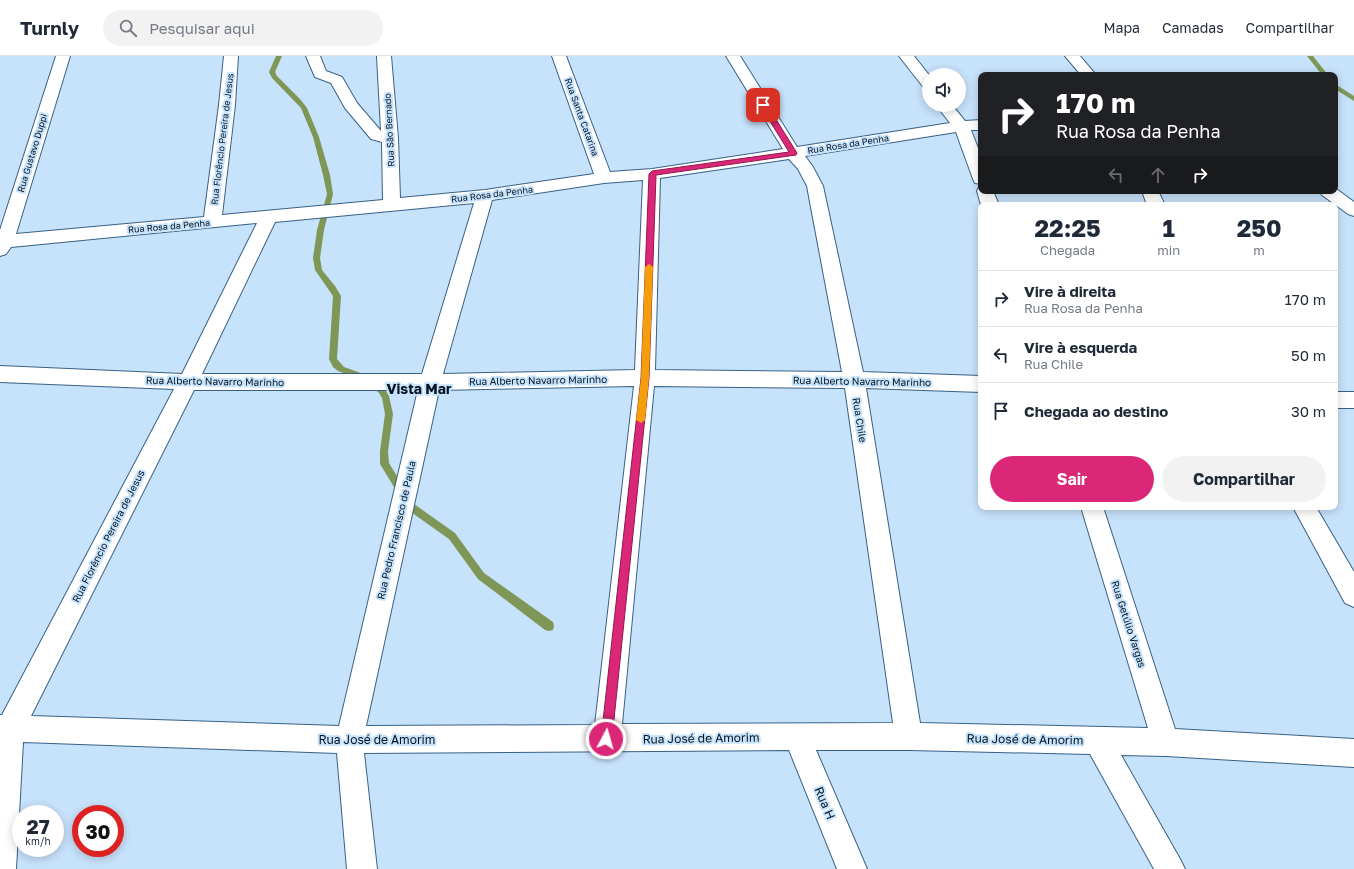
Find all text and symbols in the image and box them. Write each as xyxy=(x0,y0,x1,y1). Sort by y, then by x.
search box xyxy=(103,10,383,46)
text: Turnly xyxy=(20,16,79,39)
icon: search xyxy=(117,17,139,39)
text: Pesquisar aqui xyxy=(149,19,255,37)
text: Mapa xyxy=(1103,19,1140,36)
text: Camadas xyxy=(1162,19,1224,36)
text: Compartilhar xyxy=(1246,19,1334,36)
map controls xyxy=(922,68,966,112)
button: sound xyxy=(922,68,966,112)
street label: Rua Florêncio Pereira de Jesus xyxy=(208,72,236,205)
street label: Rua Santa Catarina xyxy=(563,76,601,158)
text: 170 m xyxy=(1056,86,1135,119)
pin xyxy=(746,88,780,122)
icon: right xyxy=(990,88,1042,140)
street label: Rua São Bernado xyxy=(382,93,396,167)
icon: arrive xyxy=(752,94,774,116)
street label: Rua Gustavo Duppi xyxy=(15,112,49,194)
text: Rua Rosa da Penha xyxy=(1056,120,1221,142)
street label: Rua Rosa da Penha xyxy=(806,132,890,156)
icon: left xyxy=(1105,164,1127,186)
icon: ahead xyxy=(1147,164,1169,186)
icon: right xyxy=(1189,164,1211,186)
street label: Rua Rosa da Penha xyxy=(450,184,534,204)
text: 22:25 xyxy=(1034,213,1101,242)
text: 1 xyxy=(1162,213,1175,242)
text: 250 xyxy=(1237,213,1282,242)
street label: Rua Rosa da Penha xyxy=(128,217,210,235)
text: Chegada xyxy=(1040,242,1095,258)
text: min xyxy=(1157,242,1180,258)
text: m xyxy=(1253,242,1265,258)
text: Vire à direita xyxy=(1024,282,1116,300)
icon: right xyxy=(990,288,1012,310)
text: 170 m xyxy=(1284,290,1326,308)
text: Rua Rosa da Penha xyxy=(1024,300,1143,316)
text: Vire à esquerda xyxy=(1024,338,1137,356)
icon: left xyxy=(990,344,1012,366)
text: 50 m xyxy=(1291,346,1326,364)
text: Rua Chile xyxy=(1024,356,1083,372)
street label: Rua Alberto Navarro Marinho xyxy=(469,373,607,387)
street label: Rua Alberto Navarro Marinho xyxy=(146,374,284,388)
street label: Rua Alberto Navarro Marinho xyxy=(793,374,931,388)
district label: Vista Mar xyxy=(387,380,452,397)
street label: Rua Chile xyxy=(851,397,870,444)
icon: arrive xyxy=(990,400,1012,422)
text: Chegada ao destino xyxy=(1024,402,1168,420)
text: 30 m xyxy=(1291,402,1326,420)
button: Sair xyxy=(990,456,1154,502)
button: Compartilhar xyxy=(1162,456,1326,502)
street label: Rua Pedro Francisco de Paula xyxy=(374,460,418,600)
street label: Rua Florêncio Pereira de Jesus xyxy=(69,468,147,604)
street label: Rua Getúlio Vargas xyxy=(1109,579,1149,669)
position arrow xyxy=(585,718,627,760)
street label: Rua José de Amorim xyxy=(642,729,760,747)
street label: Rua José de Amorim xyxy=(966,730,1084,748)
street label: Rua José de Amorim xyxy=(319,732,435,747)
street label: Rua H xyxy=(811,784,839,822)
speed limit sign: 30 xyxy=(72,805,124,857)
text: 27 xyxy=(26,814,50,838)
text: km/h xyxy=(25,835,51,847)

